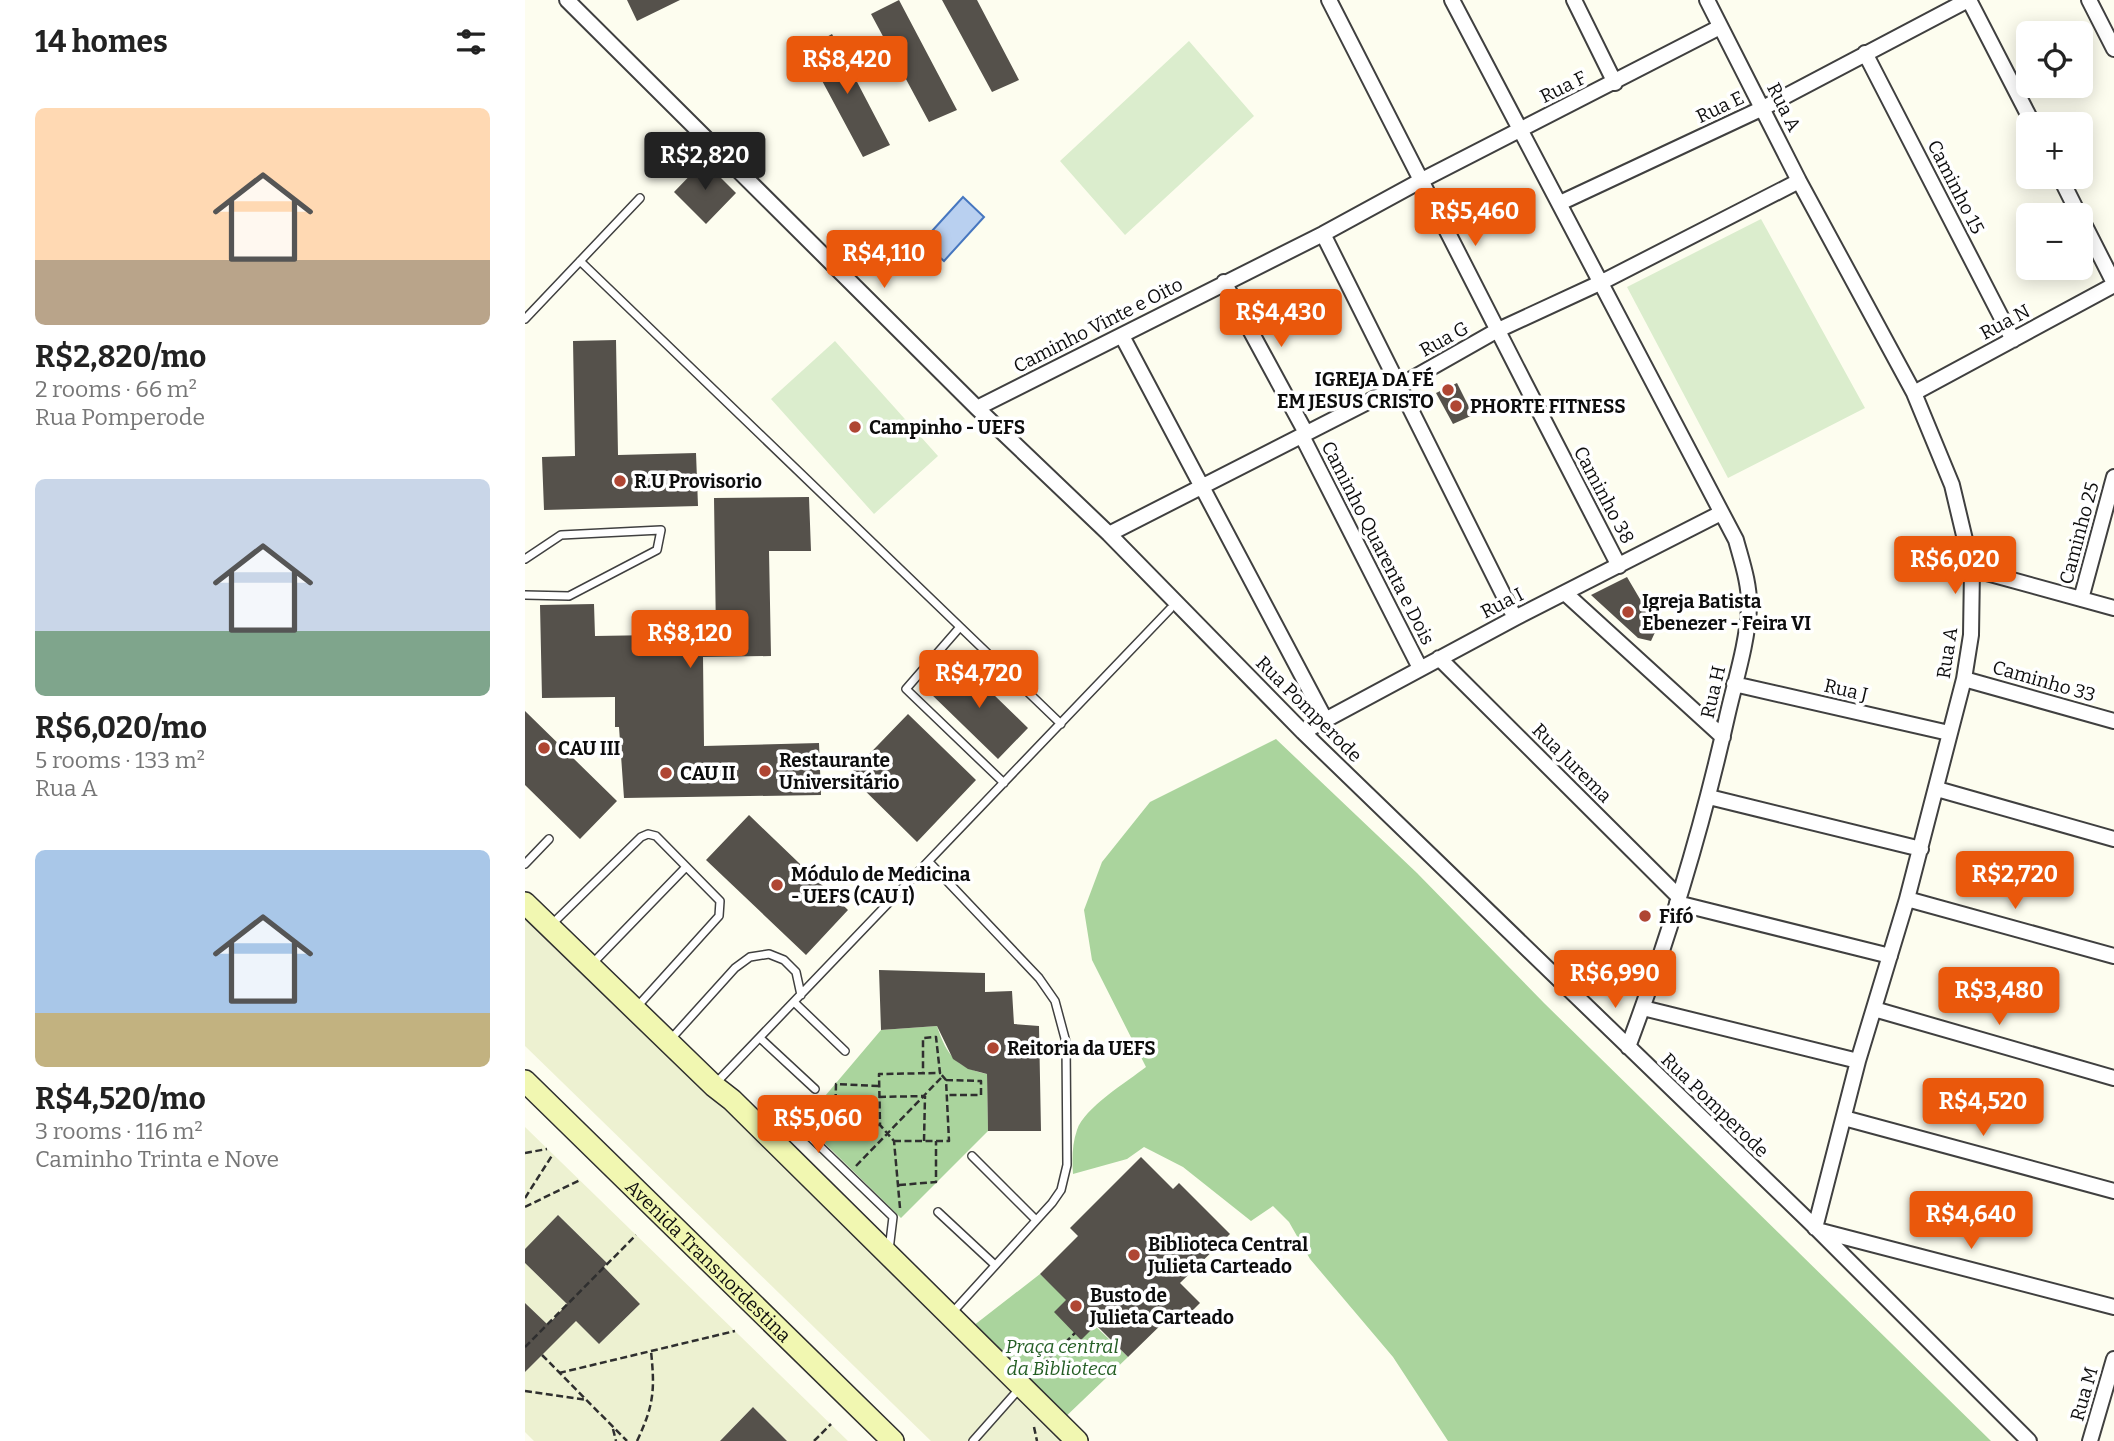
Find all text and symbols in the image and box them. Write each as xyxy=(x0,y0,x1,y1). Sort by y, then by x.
map controls xyxy=(2016,21,2093,280)
button: locate xyxy=(2016,21,2093,98)
icon: filters xyxy=(452,23,490,61)
text: 14 homes xyxy=(35,24,168,60)
pin: R$8,420 xyxy=(782,36,912,96)
text: R$8,420 xyxy=(802,45,892,73)
street label: Rua F xyxy=(1536,66,1590,108)
street label: Rua A xyxy=(1762,79,1806,136)
street label: Rua E xyxy=(1692,86,1748,128)
button: + xyxy=(2016,112,2093,189)
pin: R$2,820 xyxy=(640,132,770,192)
street label: Caminho 15 xyxy=(1922,136,1990,238)
text: R$2,820 xyxy=(660,141,750,169)
icon: home xyxy=(200,154,326,280)
pin: R$5,460 xyxy=(1410,188,1540,248)
text: R$5,460 xyxy=(1431,197,1519,225)
button: − xyxy=(2016,203,2093,280)
pin: R$4,110 xyxy=(819,230,949,290)
text: R$4,110 xyxy=(843,239,925,267)
street label: Caminho Vinte e Oito xyxy=(1010,272,1186,378)
pin: R$4,430 xyxy=(1216,290,1346,349)
text: R$4,430 xyxy=(1236,298,1326,326)
street label: Rua N xyxy=(1976,299,2034,345)
street label: Rua G xyxy=(1416,316,1472,362)
text: R$2,820/mo xyxy=(35,339,206,375)
place label: IGREJA DA FÉ EM JESUS CRISTO xyxy=(1277,366,1434,413)
text: 2 rooms · 66 m² xyxy=(35,375,197,403)
marker: IGREJA DA FÉ EM JESUS CRISTO xyxy=(1440,382,1456,398)
place label: PHORTE FITNESS xyxy=(1470,395,1626,418)
marker: PHORTE FITNESS xyxy=(1448,398,1464,414)
text: Rua Pomperode xyxy=(35,403,205,431)
place label: Campinho - UEFS xyxy=(869,416,1025,439)
marker: Campinho - UEFS xyxy=(847,419,863,435)
street label: Caminho Quarenta e Dois xyxy=(1317,437,1439,649)
street label: Caminho 38 xyxy=(1569,442,1639,548)
place label: R.U Provisorio xyxy=(634,470,762,493)
marker: R.U Provisorio xyxy=(612,473,628,489)
street label: Caminho 25 xyxy=(2054,479,2104,587)
icon: home xyxy=(200,525,326,651)
pin: R$6,020 xyxy=(1890,536,2020,596)
text: R$6,020 xyxy=(1910,545,2000,573)
street label: Rua I xyxy=(1477,583,1527,623)
place label: Igreja Batista Ebenezer - Feira VI xyxy=(1642,590,1811,635)
marker: Igreja Batista Ebenezer - Feira VI xyxy=(1620,604,1636,620)
pin: R$8,120 xyxy=(625,610,755,670)
text: R$8,120 xyxy=(648,619,732,647)
street label: Rua A xyxy=(1932,625,1962,680)
pin: R$4,720 xyxy=(914,650,1044,710)
street label: Rua Pomperode xyxy=(1251,651,1367,767)
street label: Caminho 33 xyxy=(1990,655,2098,707)
text: R$4,720 xyxy=(935,659,1023,687)
street label: Rua H xyxy=(1696,663,1730,721)
street label: Rua J xyxy=(1822,674,1870,706)
text: R$6,020/mo xyxy=(35,710,207,746)
street label: Rua Jurema xyxy=(1528,719,1617,808)
place label: CAU III xyxy=(558,737,621,760)
marker: CAU III xyxy=(536,740,552,756)
text: 5 rooms · 133 m² xyxy=(35,746,205,774)
place label: Restaurante Universitário xyxy=(779,749,900,794)
place label: CAU II xyxy=(680,762,736,785)
marker: Restaurante Universitário xyxy=(757,763,773,779)
marker: CAU II xyxy=(658,765,674,781)
text: Rua A xyxy=(35,774,98,802)
pin: R$2,720 xyxy=(1950,852,2080,911)
text: R$2,720 xyxy=(1972,860,2058,888)
place label: Módulo de Medicina - UEFS (CAU I) xyxy=(791,863,971,908)
marker: Módulo de Medicina - UEFS (CAU I) xyxy=(769,877,785,893)
icon: home xyxy=(200,896,326,1022)
place label: Fifó xyxy=(1659,905,1693,928)
marker: Fifó xyxy=(1637,908,1653,924)
pin: R$6,990 xyxy=(1550,950,1680,1010)
text: R$6,990 xyxy=(1570,959,1660,987)
pin: R$3,480 xyxy=(1934,968,2064,1027)
text: R$3,480 xyxy=(1954,976,2044,1004)
place label: Reitoria da UEFS xyxy=(1007,1037,1156,1060)
marker: Reitoria da UEFS xyxy=(985,1040,1001,1056)
street label: Rua Pomperode xyxy=(1656,1048,1774,1162)
pin: R$4,520 xyxy=(1918,1078,2048,1138)
text: R$4,520/mo xyxy=(35,1081,206,1117)
text: R$4,520 xyxy=(1939,1087,2027,1115)
pin: R$5,060 xyxy=(753,1096,883,1155)
text: R$5,060 xyxy=(774,1104,862,1132)
text: 3 rooms · 116 m² xyxy=(35,1117,203,1145)
text: Caminho Trinta e Nove xyxy=(35,1145,279,1173)
street label: Avenida Transnordestina xyxy=(621,1175,797,1347)
pin: R$4,640 xyxy=(1906,1192,2036,1251)
text: R$4,640 xyxy=(1926,1200,2016,1228)
place label: Biblioteca Central Julieta Carteado xyxy=(1147,1233,1308,1278)
marker: Biblioteca Central Julieta Carteado xyxy=(1126,1247,1142,1263)
place label: Busto de Julieta Carteado xyxy=(1089,1284,1234,1329)
marker: Busto de Julieta Carteado xyxy=(1068,1298,1084,1314)
park label: Praça central da Biblioteca xyxy=(1005,1335,1119,1380)
street label: Rua M xyxy=(2065,1364,2103,1424)

